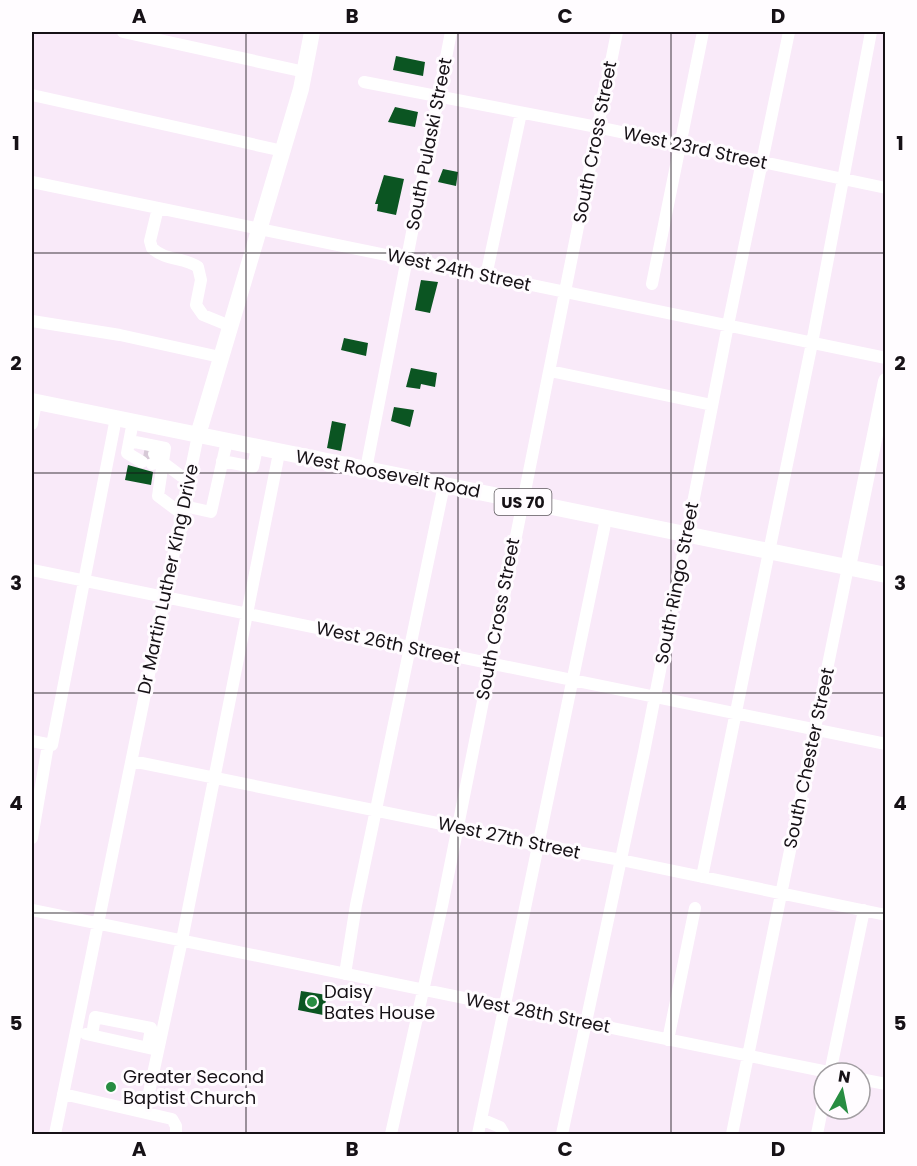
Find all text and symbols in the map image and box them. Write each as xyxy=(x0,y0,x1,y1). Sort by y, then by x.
text: A xyxy=(132,2,147,30)
text: B xyxy=(345,2,359,30)
text: C xyxy=(557,2,573,30)
text: D xyxy=(771,2,785,30)
street label: South Pulaski Street xyxy=(399,55,458,232)
street label: South Cross Street xyxy=(567,59,623,225)
street label: West 23rd Street xyxy=(621,120,770,175)
text: 1 xyxy=(12,129,20,157)
text: 1 xyxy=(896,129,904,157)
street label: West 24th Street xyxy=(385,242,533,297)
text: 2 xyxy=(10,349,22,377)
text: 2 xyxy=(894,349,906,377)
street label: West Roosevelt Road xyxy=(293,443,483,504)
street label: Dr Martin Luther King Drive xyxy=(131,461,204,696)
road number: US 70 xyxy=(494,489,552,515)
street label: South Ringo Street xyxy=(649,500,704,666)
street label: South Cross Street xyxy=(470,536,526,702)
text: 3 xyxy=(10,569,22,597)
text: 3 xyxy=(894,569,906,597)
street label: West 26th Street xyxy=(314,615,463,670)
street label: South Chester Street xyxy=(777,665,840,851)
text: 4 xyxy=(9,789,23,817)
text: 4 xyxy=(893,789,907,817)
street label: West 27th Street xyxy=(435,810,583,865)
place label: Daisy Bates House xyxy=(324,979,435,1025)
street label: West 28th Street xyxy=(464,986,613,1039)
marker: Daisy Bates House xyxy=(305,995,319,1009)
text: 5 xyxy=(10,1009,23,1037)
text: 5 xyxy=(894,1009,907,1037)
north arrow xyxy=(812,1061,872,1121)
place label: Greater Second Baptist Church xyxy=(123,1064,264,1110)
text: N xyxy=(837,1064,852,1089)
marker: Greater Second Baptist Church xyxy=(104,1080,118,1094)
text: A xyxy=(132,1135,147,1163)
text: B xyxy=(345,1135,359,1163)
text: C xyxy=(557,1135,573,1163)
text: D xyxy=(771,1135,785,1163)

